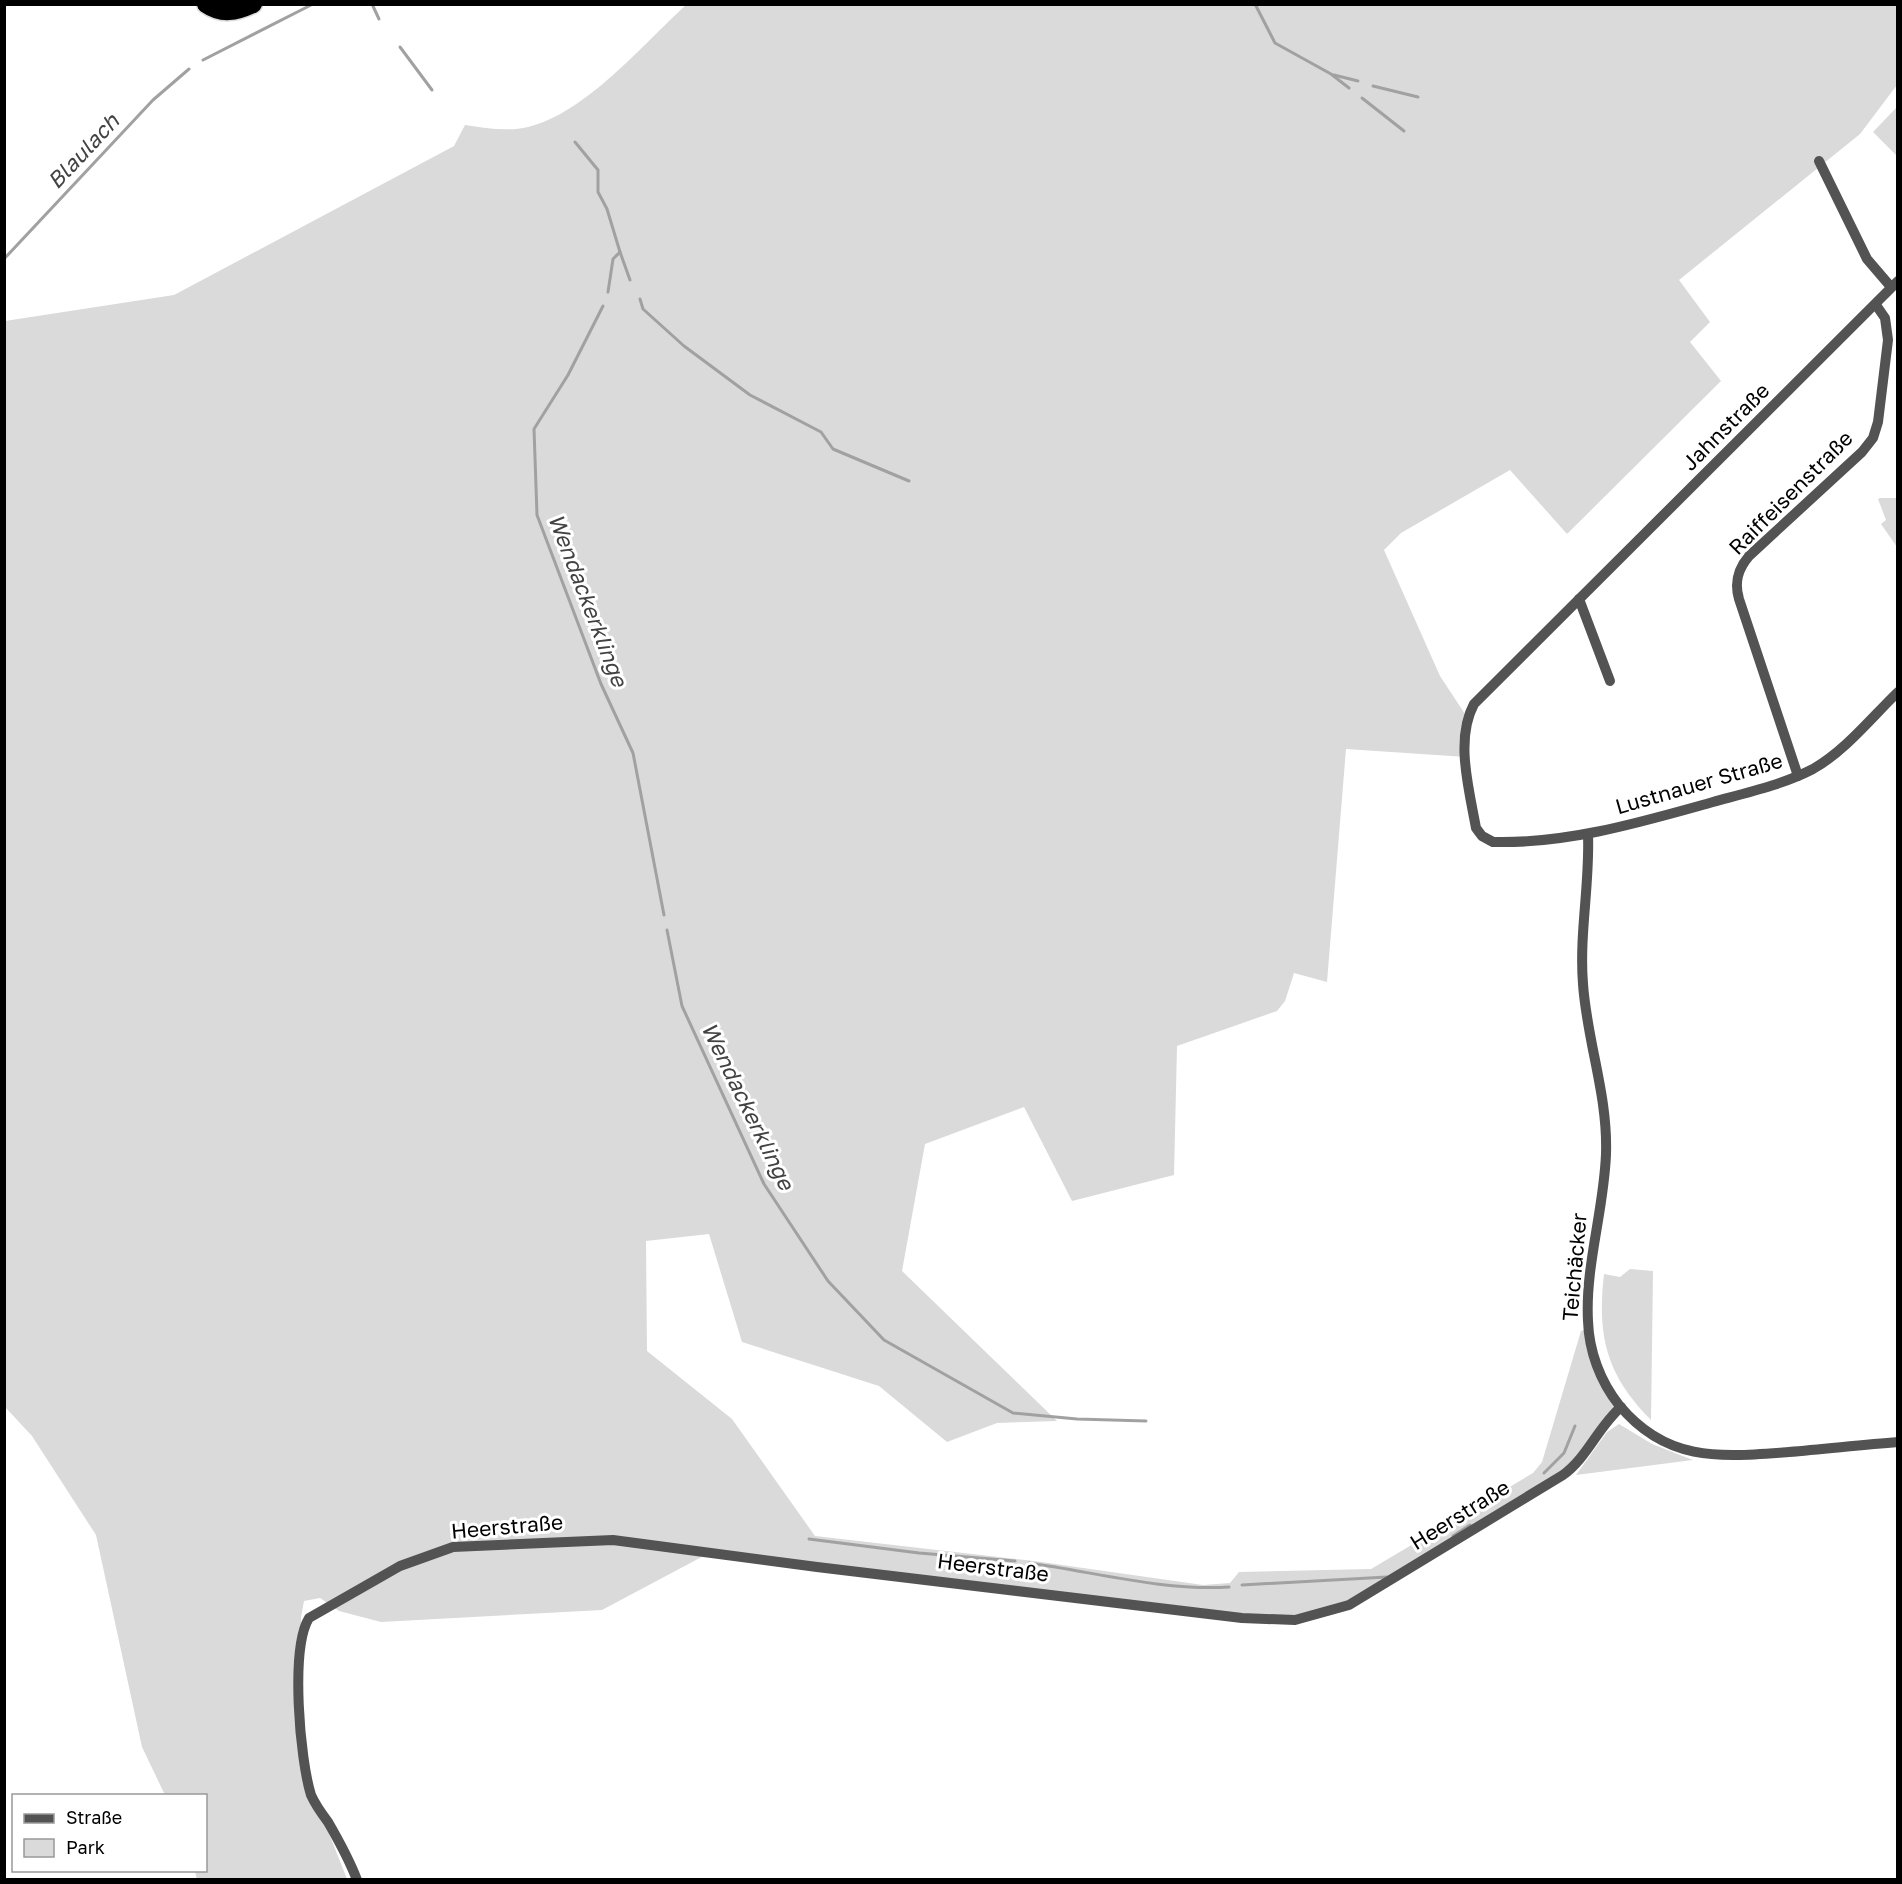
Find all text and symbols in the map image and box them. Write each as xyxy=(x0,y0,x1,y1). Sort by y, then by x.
water label: Blaulach xyxy=(41,107,125,194)
street label: Jahnstraße xyxy=(1676,377,1774,475)
street label: Raiffeisenstraße xyxy=(1723,425,1858,560)
water label: Wendackerklinge xyxy=(543,510,635,692)
street label: Lustnauer Straße xyxy=(1612,747,1785,819)
water label: Wendackerklinge xyxy=(696,1018,802,1196)
street label: Teichäcker xyxy=(1556,1212,1592,1322)
street label: Heerstraße xyxy=(1405,1473,1514,1555)
street label: Heerstraße xyxy=(450,1508,564,1544)
street label: Heerstraße xyxy=(936,1547,1050,1587)
legend xyxy=(12,1794,207,1872)
text: Straße xyxy=(66,1806,122,1828)
text: Park xyxy=(66,1836,105,1858)

